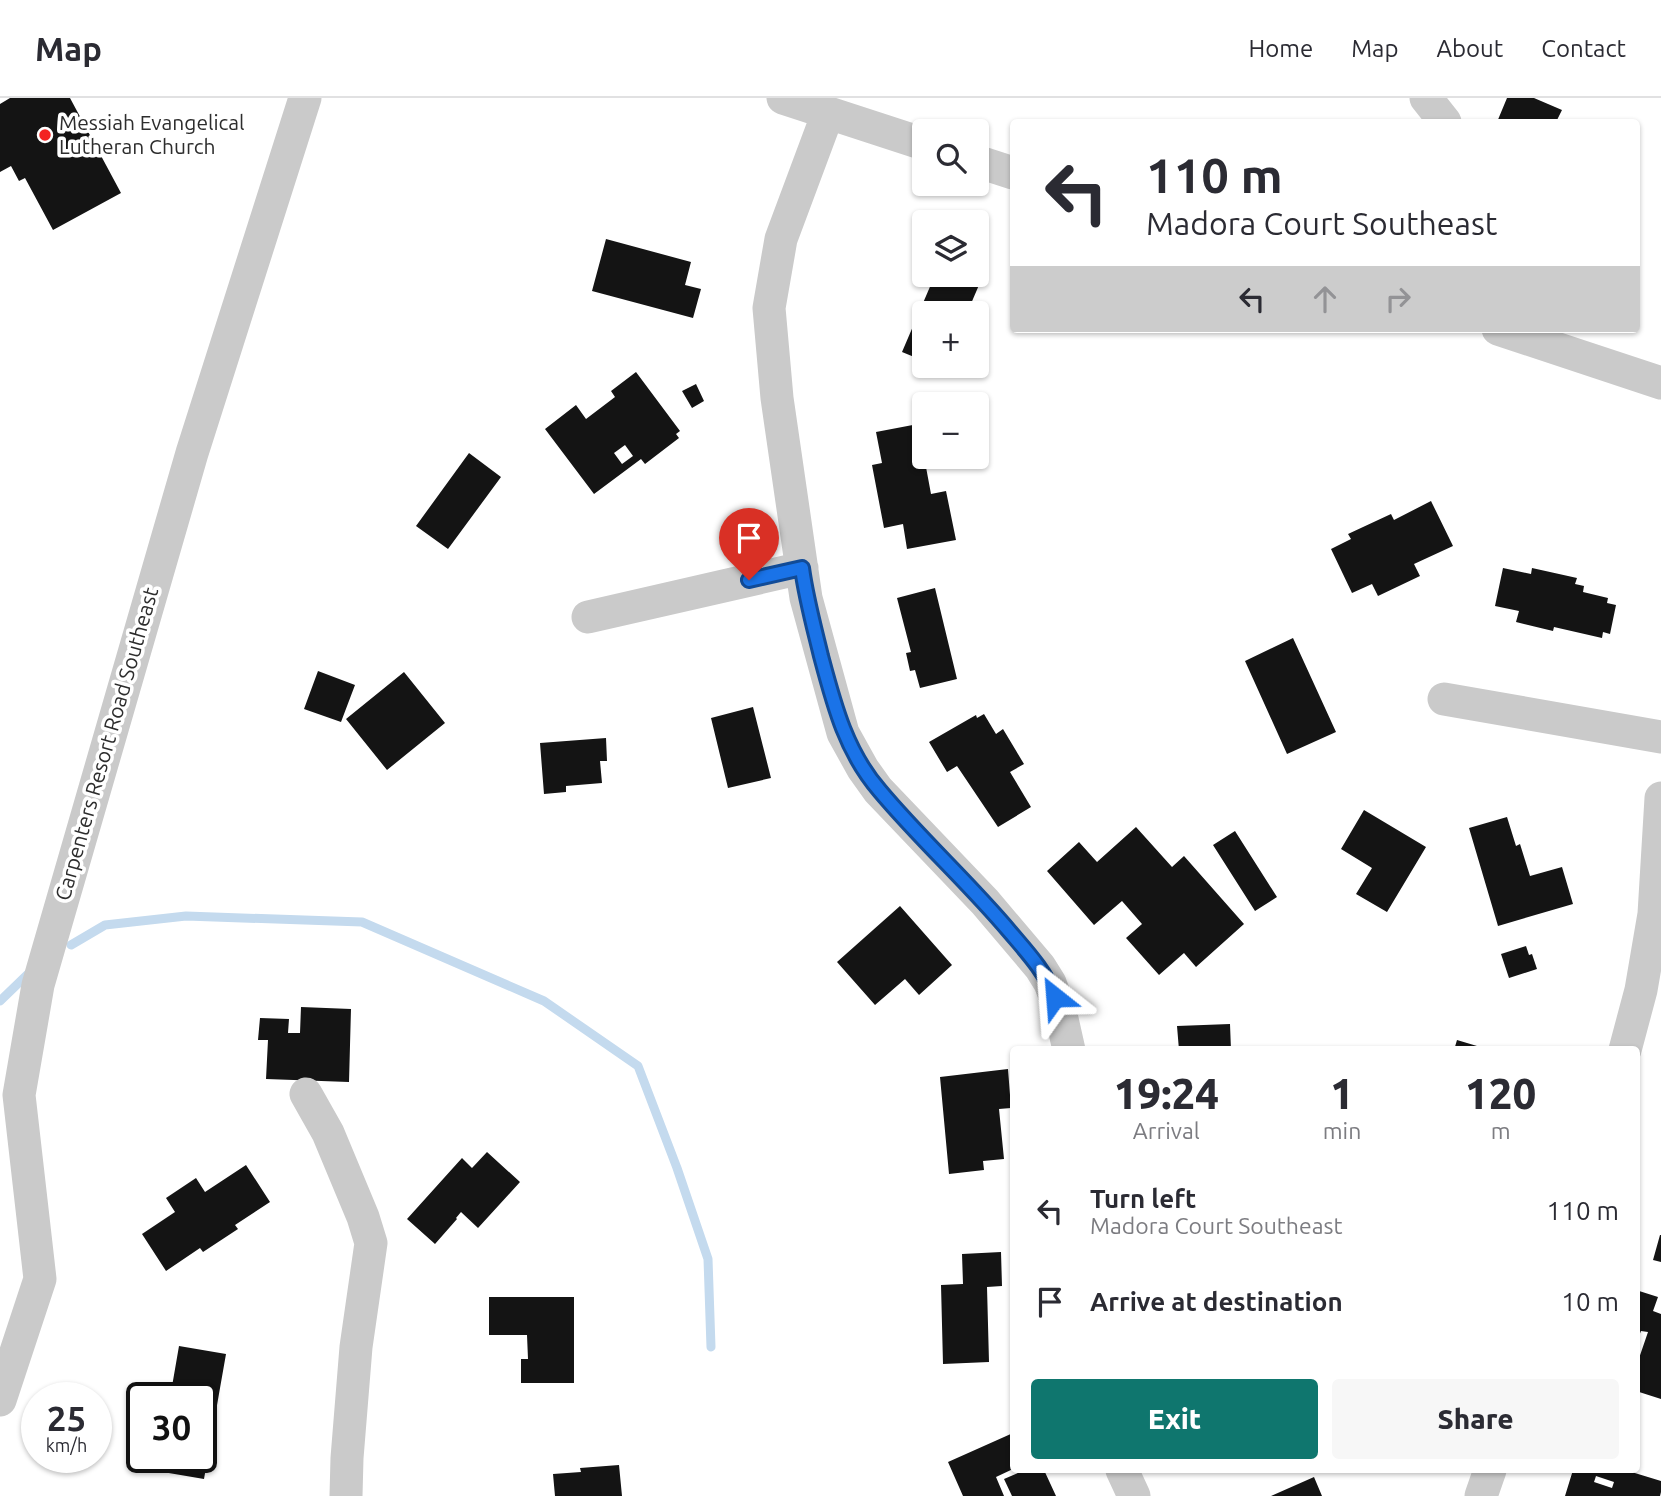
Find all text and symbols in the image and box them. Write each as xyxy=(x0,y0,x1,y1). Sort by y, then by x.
text: Map xyxy=(35,30,102,67)
text: Home xyxy=(1248,35,1313,62)
text: Map xyxy=(1351,35,1398,62)
text: About xyxy=(1436,35,1503,62)
text: Contact xyxy=(1541,35,1626,62)
place label: Messiah Evangelical Lutheran Church xyxy=(59,110,245,158)
map controls xyxy=(912,119,989,469)
button: search xyxy=(912,119,989,196)
marker: Messiah Evangelical Lutheran Church xyxy=(37,127,53,143)
icon: left xyxy=(1031,147,1122,238)
text: 110 m xyxy=(1146,147,1283,202)
text: Madora Court Southeast xyxy=(1146,205,1497,241)
button: layers xyxy=(912,210,989,287)
icon: left xyxy=(1233,280,1271,318)
icon: ahead xyxy=(1306,280,1344,318)
icon: right xyxy=(1379,280,1417,318)
button: + xyxy=(912,301,989,378)
button: − xyxy=(912,392,989,469)
pin xyxy=(719,508,779,580)
icon: arrive xyxy=(730,519,768,557)
street label: Carpenters Resort Road Southeast xyxy=(50,584,162,903)
position arrow xyxy=(1018,960,1092,1034)
text: 19:24 xyxy=(1114,1070,1219,1117)
text: 1 xyxy=(1330,1070,1354,1117)
text: 120 xyxy=(1465,1070,1536,1117)
text: Arrival xyxy=(1133,1118,1200,1143)
text: min xyxy=(1323,1118,1361,1143)
text: m xyxy=(1491,1118,1511,1143)
text: Turn left xyxy=(1090,1184,1196,1213)
icon: left xyxy=(1031,1192,1069,1230)
text: 110 m xyxy=(1547,1196,1619,1225)
text: Madora Court Southeast xyxy=(1090,1213,1343,1238)
icon: arrive xyxy=(1031,1283,1069,1321)
text: Arrive at destination xyxy=(1090,1287,1343,1316)
text: 10 m xyxy=(1561,1287,1619,1316)
button: Exit xyxy=(1031,1379,1318,1459)
button: Share xyxy=(1332,1379,1619,1459)
speed limit sign: 30 xyxy=(126,1382,217,1473)
text: 25 xyxy=(47,1398,86,1438)
text: km/h xyxy=(46,1435,87,1455)

